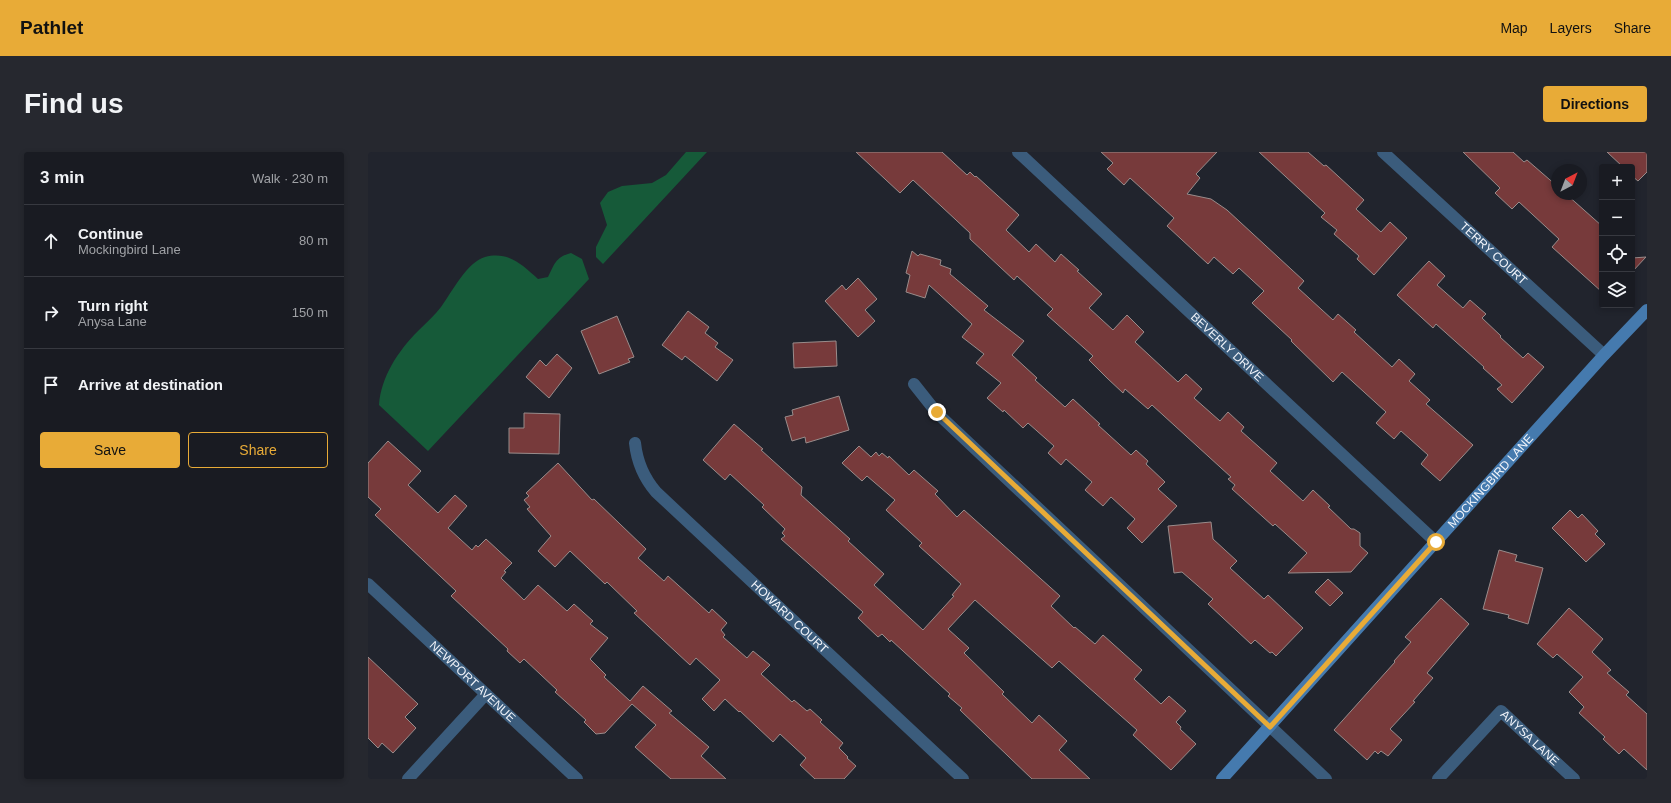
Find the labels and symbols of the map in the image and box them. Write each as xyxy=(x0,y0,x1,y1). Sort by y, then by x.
north arrow xyxy=(1551,164,1587,200)
street label: TERRY COURT xyxy=(1457,219,1530,288)
street label: BEVERLY DRIVE xyxy=(1188,310,1266,384)
route end xyxy=(928,403,946,421)
street label: MOCKINGBIRD LANE xyxy=(1445,432,1536,531)
route start xyxy=(1427,533,1445,551)
street label: HOWARD COURT xyxy=(748,578,831,657)
street label: NEWPORT AVENUE xyxy=(427,638,518,725)
street label: ANYSA LANE xyxy=(1498,707,1562,768)

